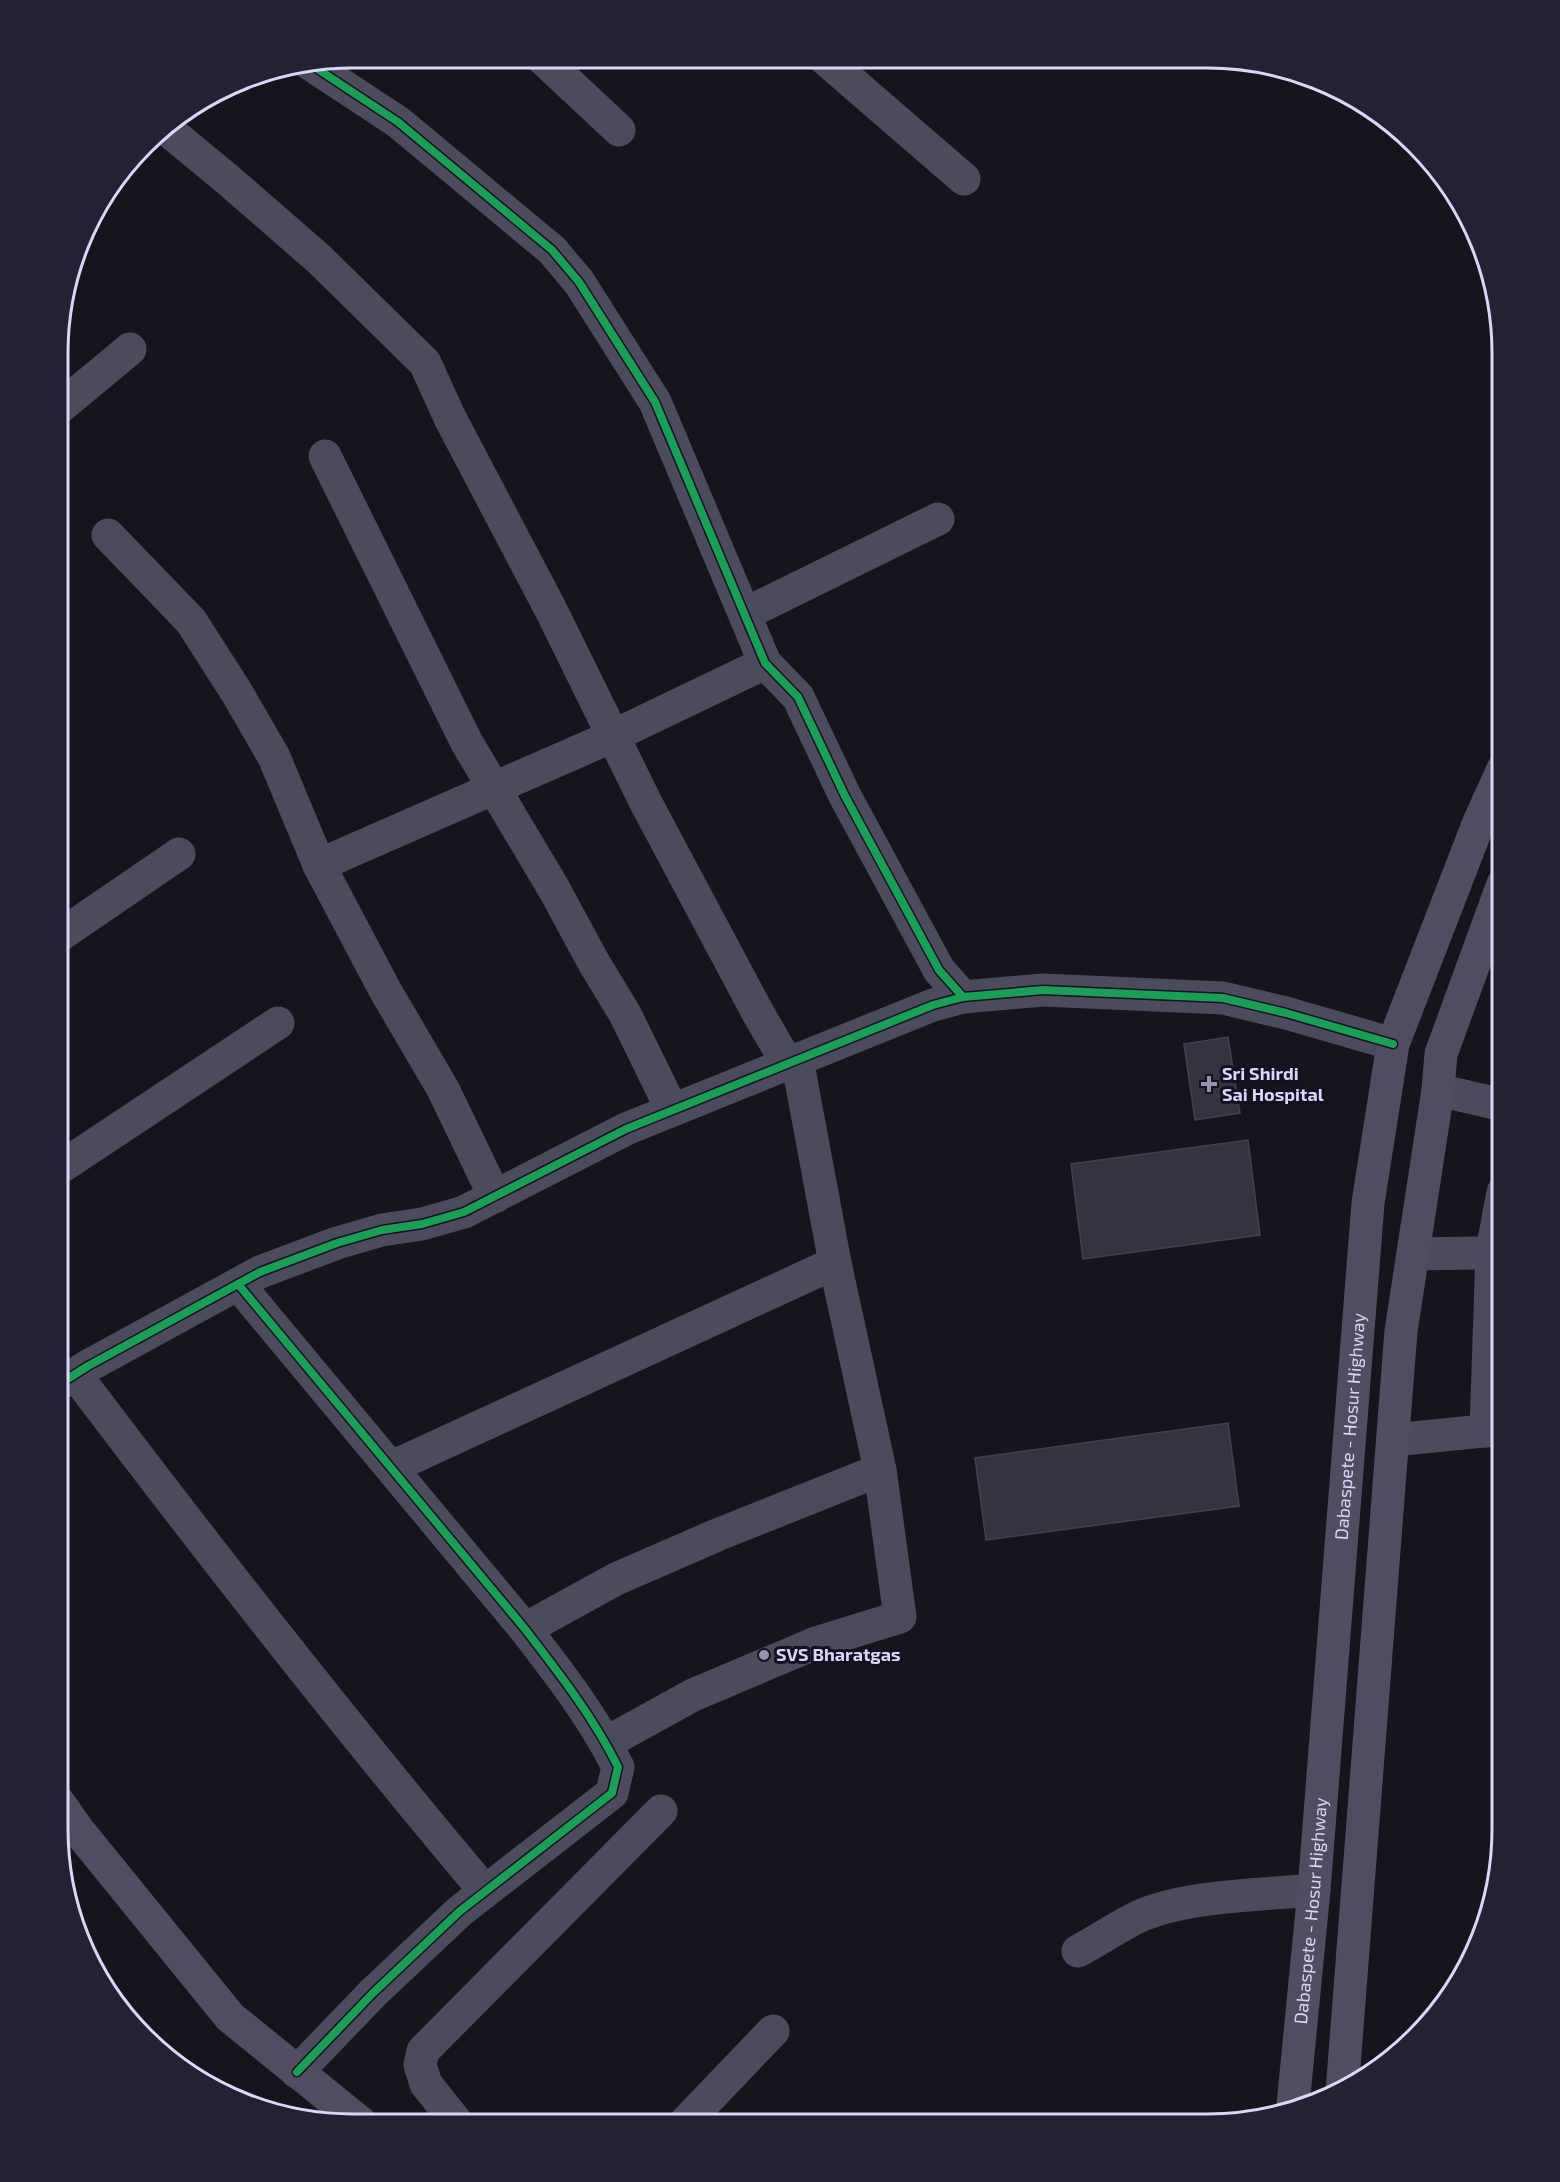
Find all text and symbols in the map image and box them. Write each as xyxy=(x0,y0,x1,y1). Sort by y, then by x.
place label: Sri Shirdi Sai Hospital xyxy=(1222,1062,1324,1105)
marker: Sri Shirdi Sai Hospital xyxy=(1200,1075,1218,1093)
street label: Dabaspete - Hosur Highway xyxy=(1330,1312,1369,1541)
place label: SVS Bharatgas xyxy=(776,1643,901,1665)
marker: SVS Bharatgas xyxy=(757,1648,771,1662)
street label: Dabaspete - Hosur Highway xyxy=(1289,1796,1331,2025)

